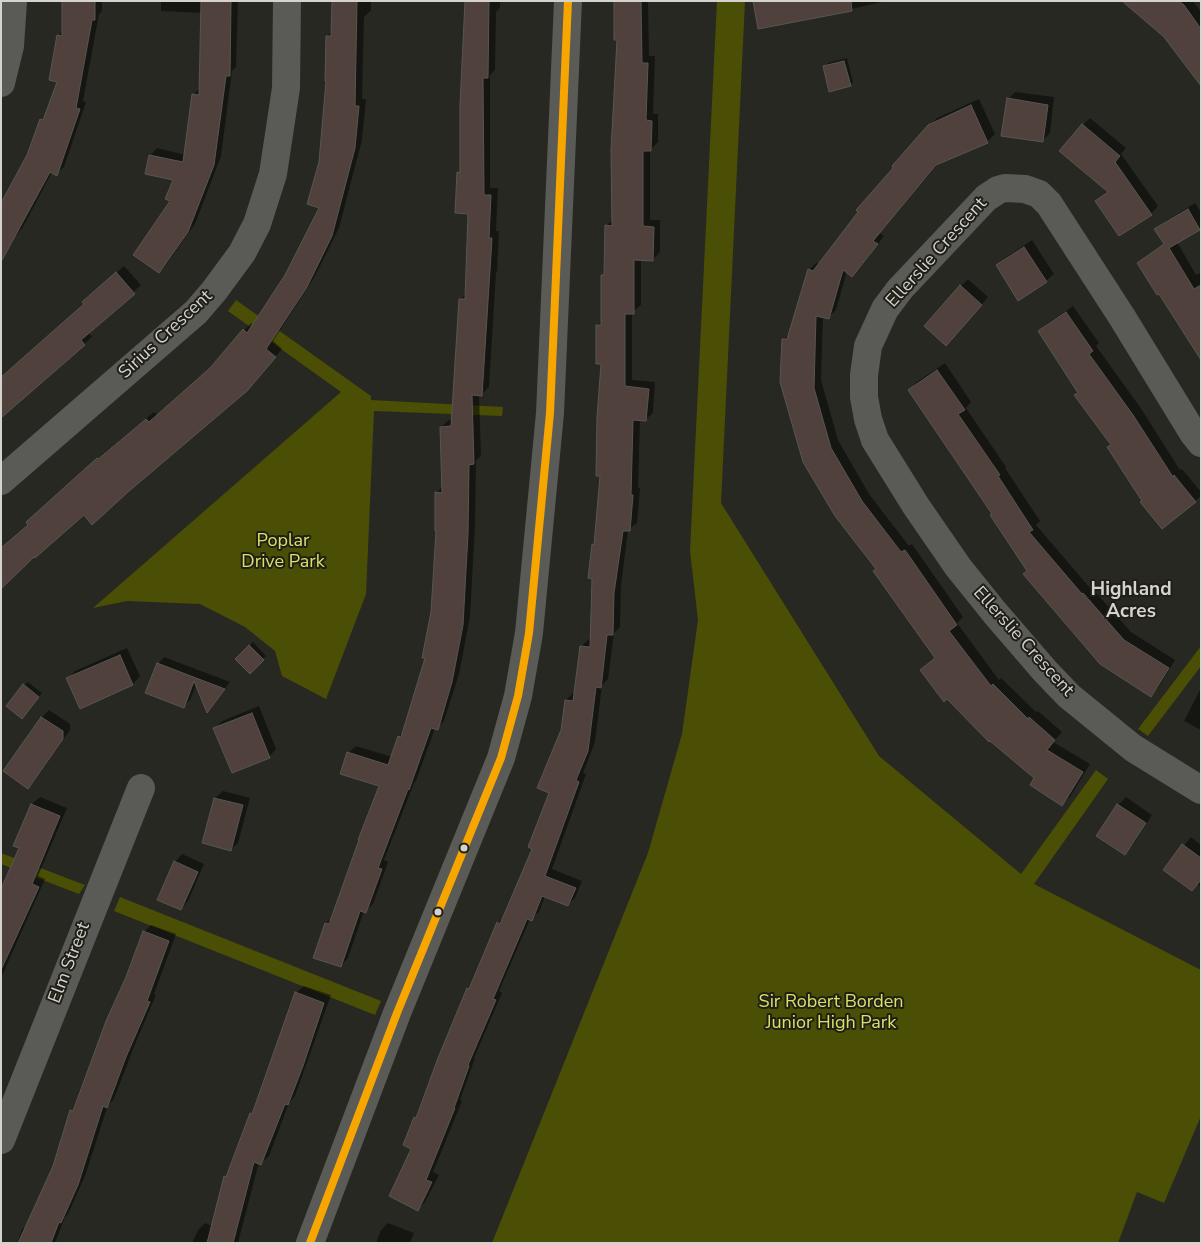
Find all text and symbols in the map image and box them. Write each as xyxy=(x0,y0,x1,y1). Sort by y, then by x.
street label: Ellerslie Crescent xyxy=(882,194,992,312)
street label: Sirius Crescent xyxy=(115,286,217,384)
park label: Poplar Drive Park xyxy=(241,531,325,574)
district label: Highland Acres xyxy=(1090,579,1172,623)
street label: Ellerslie Crescent xyxy=(968,583,1078,701)
unlabelled marker xyxy=(459,843,469,853)
unlabelled marker xyxy=(433,907,443,917)
street label: Elm Street xyxy=(45,919,95,1007)
park label: Sir Robert Borden Junior High Park xyxy=(759,992,903,1034)

